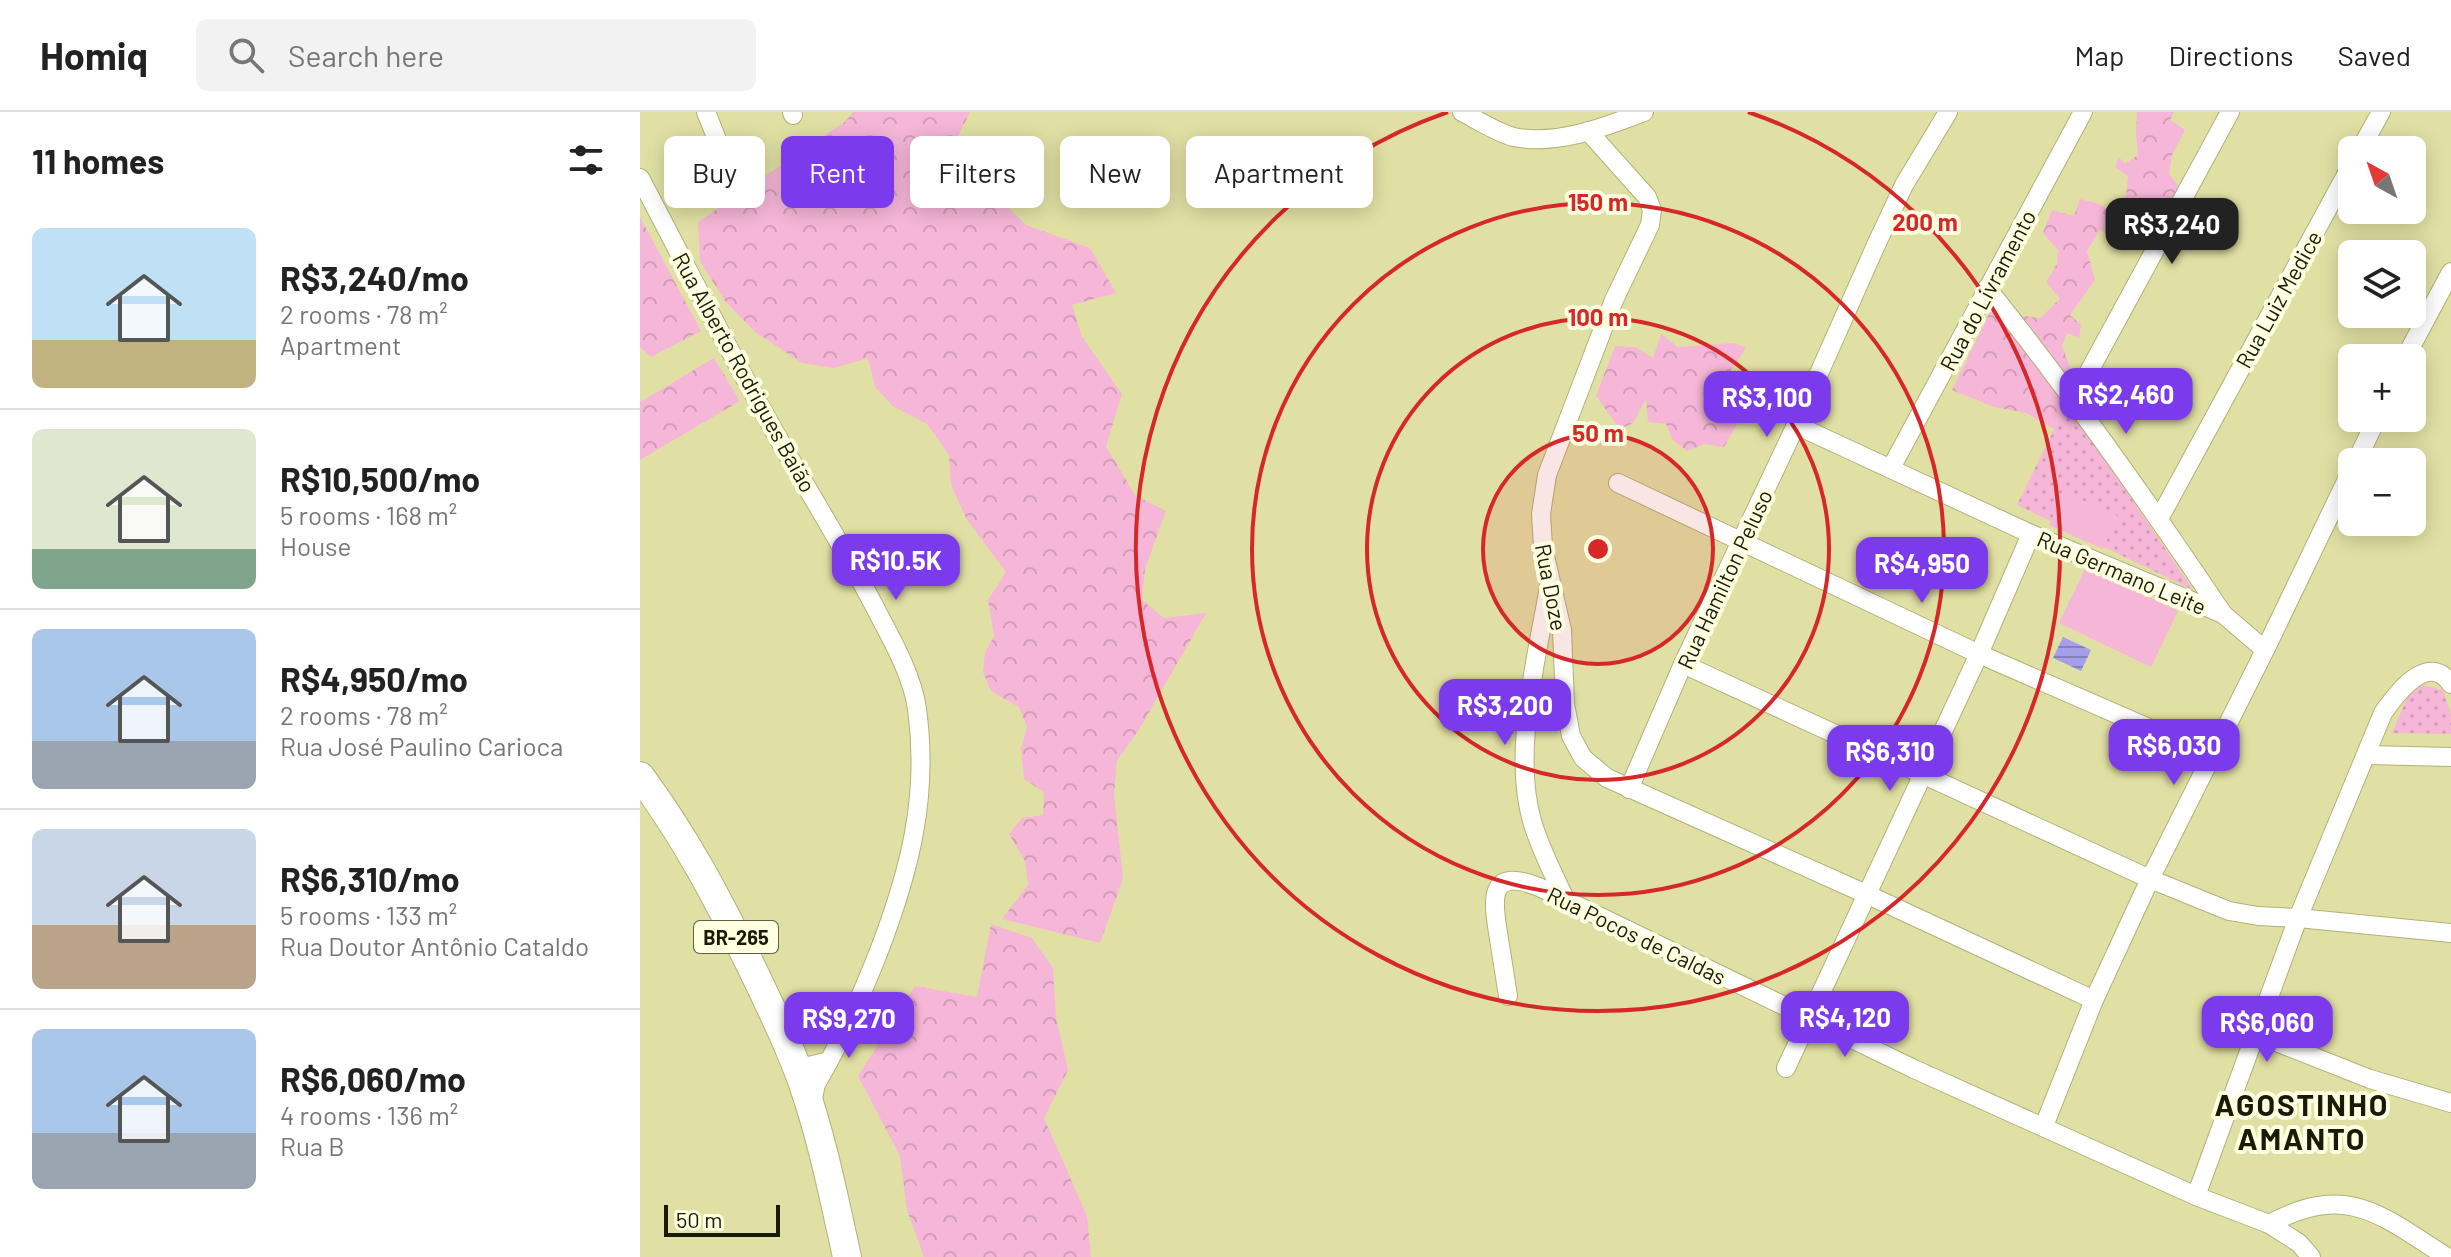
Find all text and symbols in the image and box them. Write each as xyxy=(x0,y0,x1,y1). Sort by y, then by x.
search box xyxy=(196,19,756,91)
text: Homiq xyxy=(40,32,148,78)
icon: search xyxy=(224,33,268,77)
text: Search here xyxy=(288,37,444,73)
text: Map xyxy=(2075,38,2124,72)
text: Directions xyxy=(2168,38,2294,72)
text: Saved xyxy=(2338,38,2411,72)
chip: Buy xyxy=(664,136,765,208)
chip: Rent xyxy=(781,136,894,208)
chip: Filters xyxy=(910,136,1044,208)
chip: New xyxy=(1060,136,1170,208)
chip: Apartment xyxy=(1186,136,1373,208)
north arrow xyxy=(2338,136,2426,224)
map controls xyxy=(2338,136,2426,536)
icon: filters xyxy=(564,138,608,182)
text: 11 homes xyxy=(32,140,164,181)
text: 150 m xyxy=(1568,187,1628,216)
pin: R$3,240 xyxy=(2098,198,2246,266)
street label: Rua do Livramento xyxy=(1934,205,2040,375)
text: 200 m xyxy=(1892,207,1958,236)
text: R$3,240 xyxy=(2124,208,2220,239)
street label: Rua Luiz Medice xyxy=(2230,226,2326,372)
button: layers xyxy=(2338,240,2426,328)
street label: Rua Alberto Rodrigues Baião xyxy=(668,248,822,496)
text: R$3,240/mo xyxy=(280,257,469,298)
icon: home xyxy=(96,260,192,356)
text: 2 rooms · 78 m² xyxy=(280,298,448,329)
text: 100 m xyxy=(1568,302,1628,331)
text: Apartment xyxy=(280,329,401,360)
button: + xyxy=(2338,344,2426,432)
pin: R$2,460 xyxy=(2052,368,2200,436)
pin: R$3,100 xyxy=(1693,371,1841,439)
text: R$2,460 xyxy=(2078,378,2174,409)
text: R$3,100 xyxy=(1722,381,1812,412)
text: 50 m xyxy=(1572,418,1624,447)
button: − xyxy=(2338,448,2426,536)
text: R$10,500/mo xyxy=(280,458,480,499)
icon: home xyxy=(96,461,192,557)
street label: Rua Hamilton Peluso xyxy=(1671,485,1777,673)
text: 5 rooms · 168 m² xyxy=(280,499,457,530)
street label: Rua Germano Leite xyxy=(2034,525,2210,619)
text: House xyxy=(280,530,351,561)
pin: R$10.5K xyxy=(822,534,970,602)
centre of rings xyxy=(1584,535,1612,563)
pin: R$4,950 xyxy=(1848,537,1996,605)
street label: Rua Doze xyxy=(1531,541,1573,633)
text: R$10.5K xyxy=(850,544,942,575)
text: R$4,950 xyxy=(1874,547,1970,578)
text: R$4,950/mo xyxy=(280,658,468,699)
icon: home xyxy=(96,661,192,757)
pin: R$3,200 xyxy=(1431,679,1579,747)
text: R$3,200 xyxy=(1457,689,1553,720)
text: 2 rooms · 78 m² xyxy=(280,699,448,730)
pin: R$6,030 xyxy=(2100,719,2248,787)
pin: R$6,310 xyxy=(1816,725,1964,793)
text: R$6,030 xyxy=(2127,729,2221,760)
text: Rua José Paulino Carioca xyxy=(280,730,563,761)
text: R$6,310 xyxy=(1845,735,1935,766)
text: R$6,310/mo xyxy=(280,858,460,899)
icon: home xyxy=(96,861,192,957)
street label: Rua Pocos de Caldas xyxy=(1544,880,1730,990)
text: 5 rooms · 133 m² xyxy=(280,899,457,930)
road number: BR-265 xyxy=(694,921,778,953)
text: Rua Doutor Antônio Cataldo xyxy=(280,930,589,961)
pin: R$4,120 xyxy=(1771,991,1919,1059)
pin: R$9,270 xyxy=(775,992,923,1060)
pin: R$6,060 xyxy=(2193,996,2341,1064)
text: R$4,120 xyxy=(1799,1001,1891,1032)
text: R$9,270 xyxy=(802,1002,896,1033)
text: R$6,060 xyxy=(2220,1006,2314,1037)
text: R$6,060/mo xyxy=(280,1058,466,1099)
icon: home xyxy=(96,1061,192,1157)
district label: AGOSTINHO AMANTO xyxy=(2215,1086,2389,1156)
text: 4 rooms · 136 m² xyxy=(280,1099,458,1130)
text: Rua B xyxy=(280,1130,345,1161)
scale bar xyxy=(664,1201,780,1237)
text: 50 m xyxy=(676,1206,722,1232)

